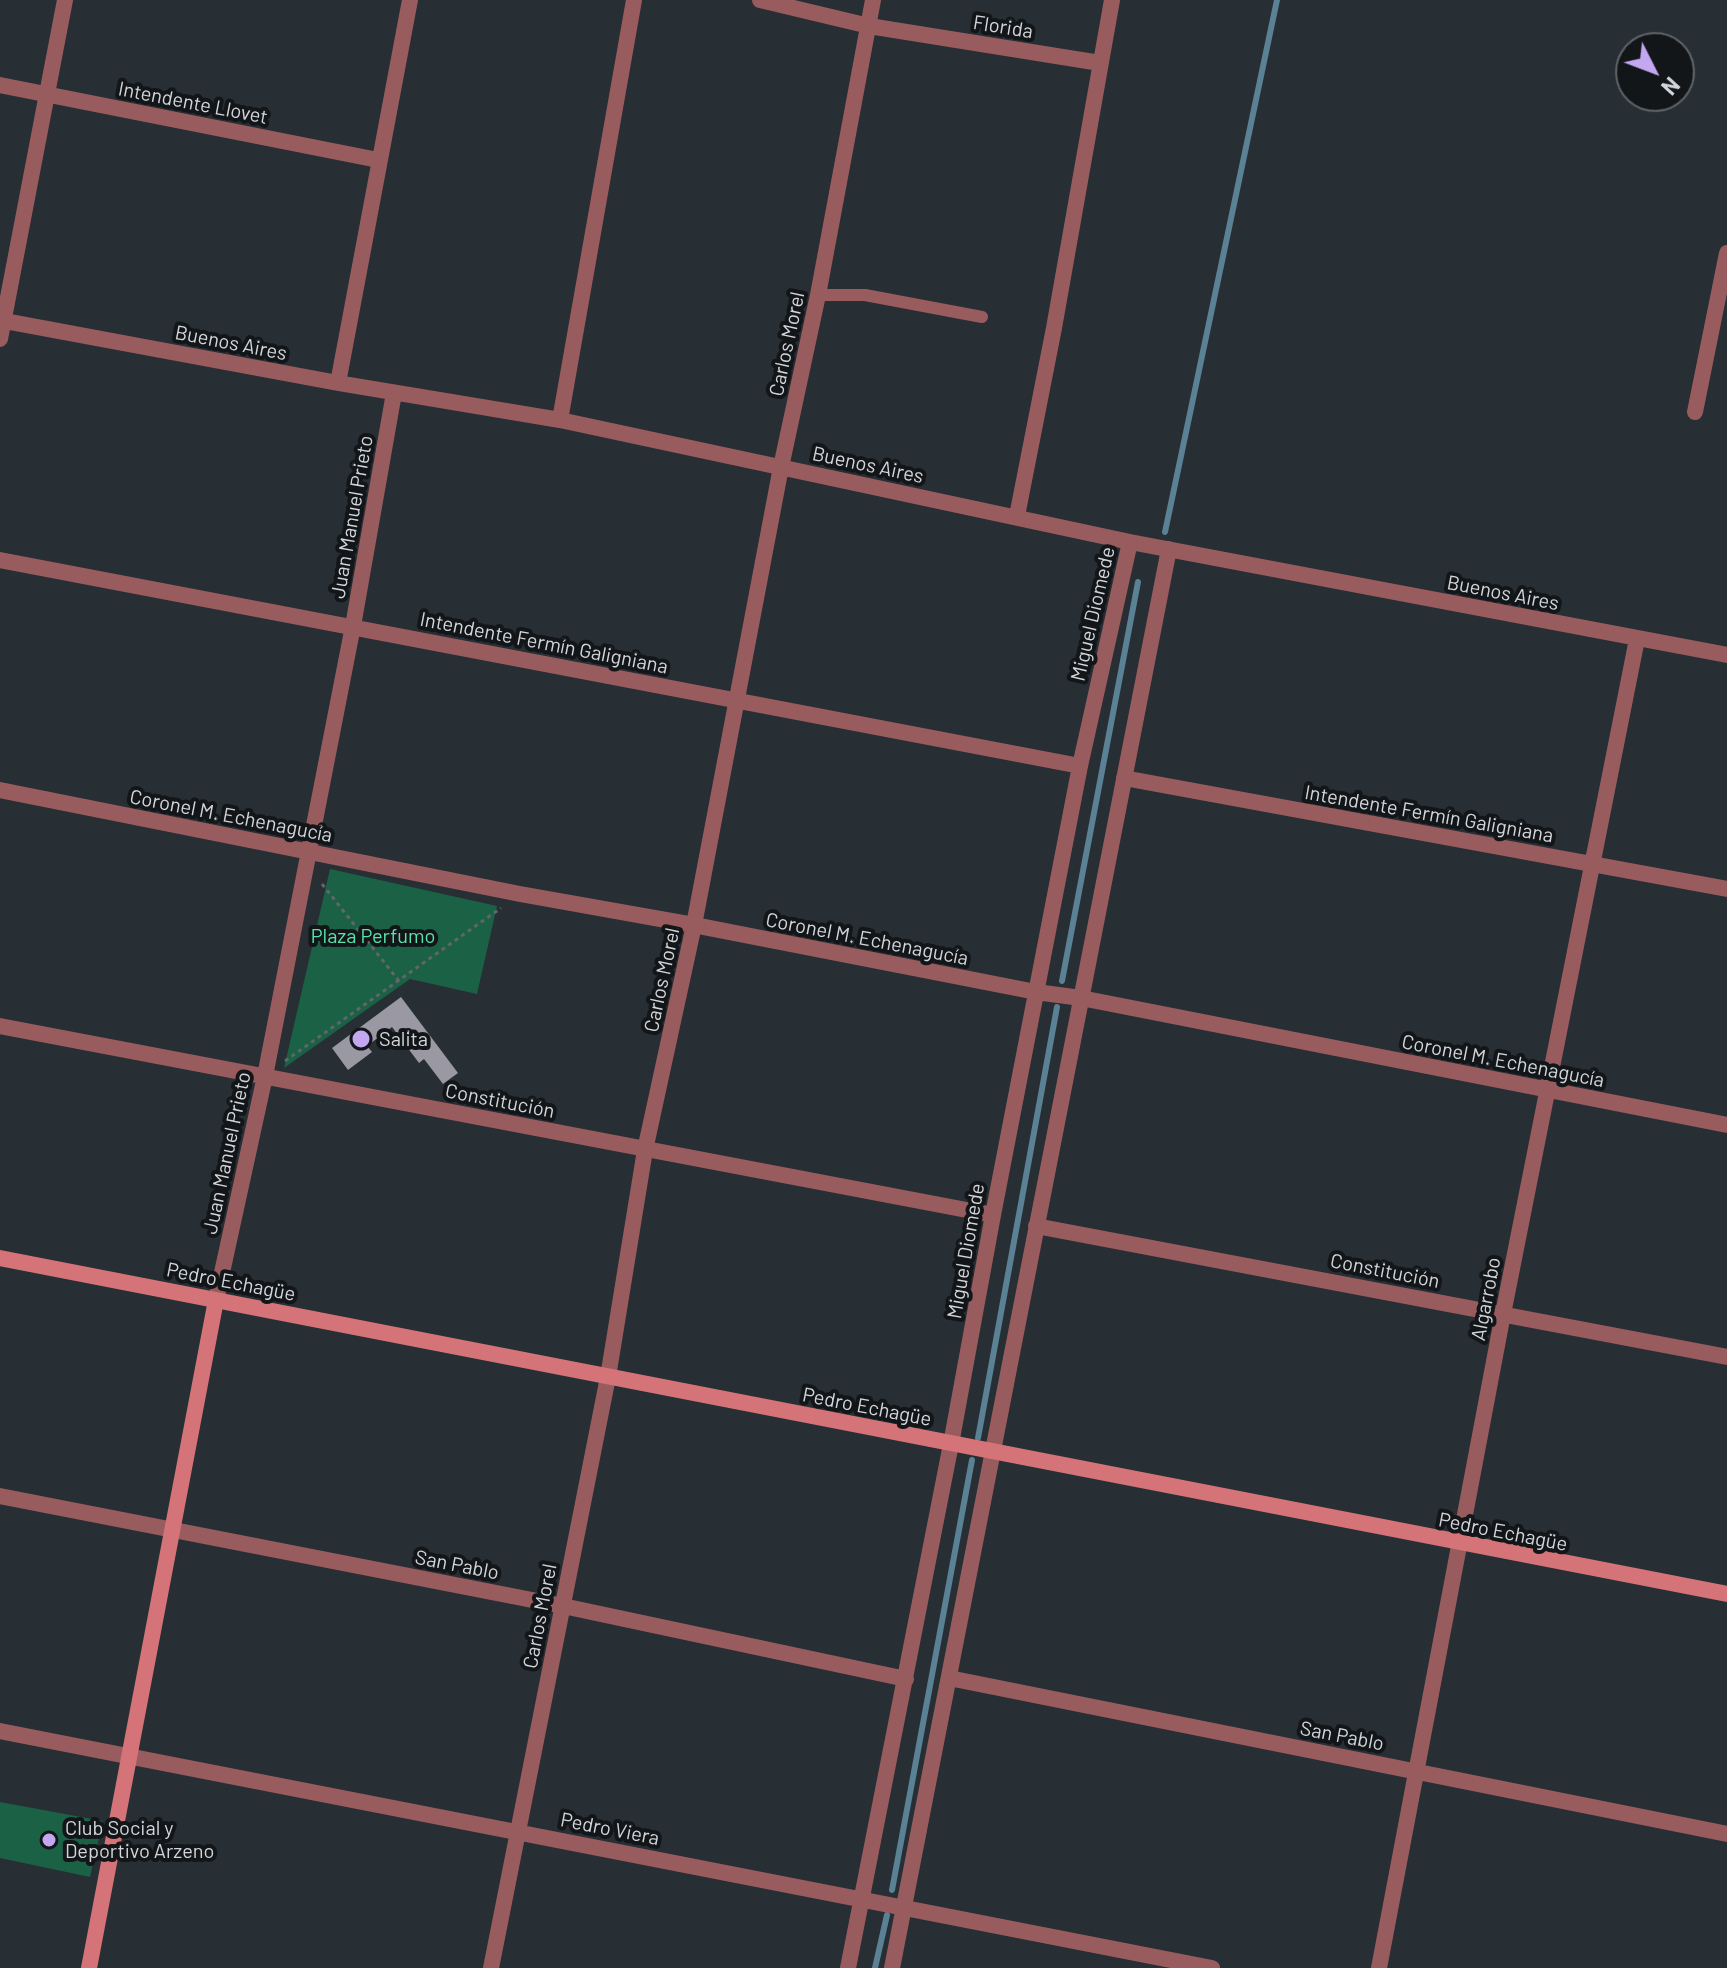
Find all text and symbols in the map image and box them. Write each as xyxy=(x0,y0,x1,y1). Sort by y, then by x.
street label: Florida xyxy=(971,10,1035,44)
north arrow xyxy=(1615,32,1695,112)
text: N xyxy=(1657,73,1686,101)
street label: Intendente Llovet xyxy=(116,77,270,129)
street label: Carlos Morel xyxy=(764,290,810,398)
street label: Buenos Aires xyxy=(173,320,289,366)
street label: Juan Manuel Prieto xyxy=(326,434,378,600)
street label: Buenos Aires xyxy=(810,441,926,489)
street label: Miguel Diomede xyxy=(1066,545,1120,683)
street label: Buenos Aires xyxy=(1445,570,1561,616)
street label: Intendente Fermín Galigniana xyxy=(418,607,670,679)
street label: Intendente Fermín Galigniana xyxy=(1303,780,1555,848)
street label: Coronel M. Echenagucía xyxy=(128,785,334,847)
street label: Coronel M. Echenagucía xyxy=(764,908,970,970)
park label: Plaza Perfumo xyxy=(311,924,435,948)
street label: Carlos Morel xyxy=(639,926,685,1034)
place label: Salita xyxy=(379,1027,428,1051)
marker: Salita xyxy=(350,1028,372,1050)
street label: Coronel M. Echenagucía xyxy=(1400,1030,1606,1092)
street label: Juan Manuel Prieto xyxy=(198,1070,256,1236)
street label: Constitución xyxy=(443,1079,557,1123)
street label: Miguel Diomede xyxy=(942,1181,990,1321)
street label: Constitución xyxy=(1328,1249,1442,1293)
street label: Algarrobo xyxy=(1466,1255,1506,1343)
street label: Pedro Echagüe xyxy=(165,1258,297,1306)
street label: Pedro Echagüe xyxy=(801,1383,933,1431)
street label: Pedro Echagüe xyxy=(1437,1508,1569,1556)
street label: San Pablo xyxy=(413,1545,501,1585)
street label: Carlos Morel xyxy=(518,1562,562,1670)
street label: San Pablo xyxy=(1298,1716,1386,1756)
street label: Pedro Viera xyxy=(559,1808,661,1850)
place label: Club Social y Deportivo Arzeno xyxy=(65,1816,214,1863)
marker: Club Social y Deportivo Arzeno xyxy=(40,1831,58,1849)

